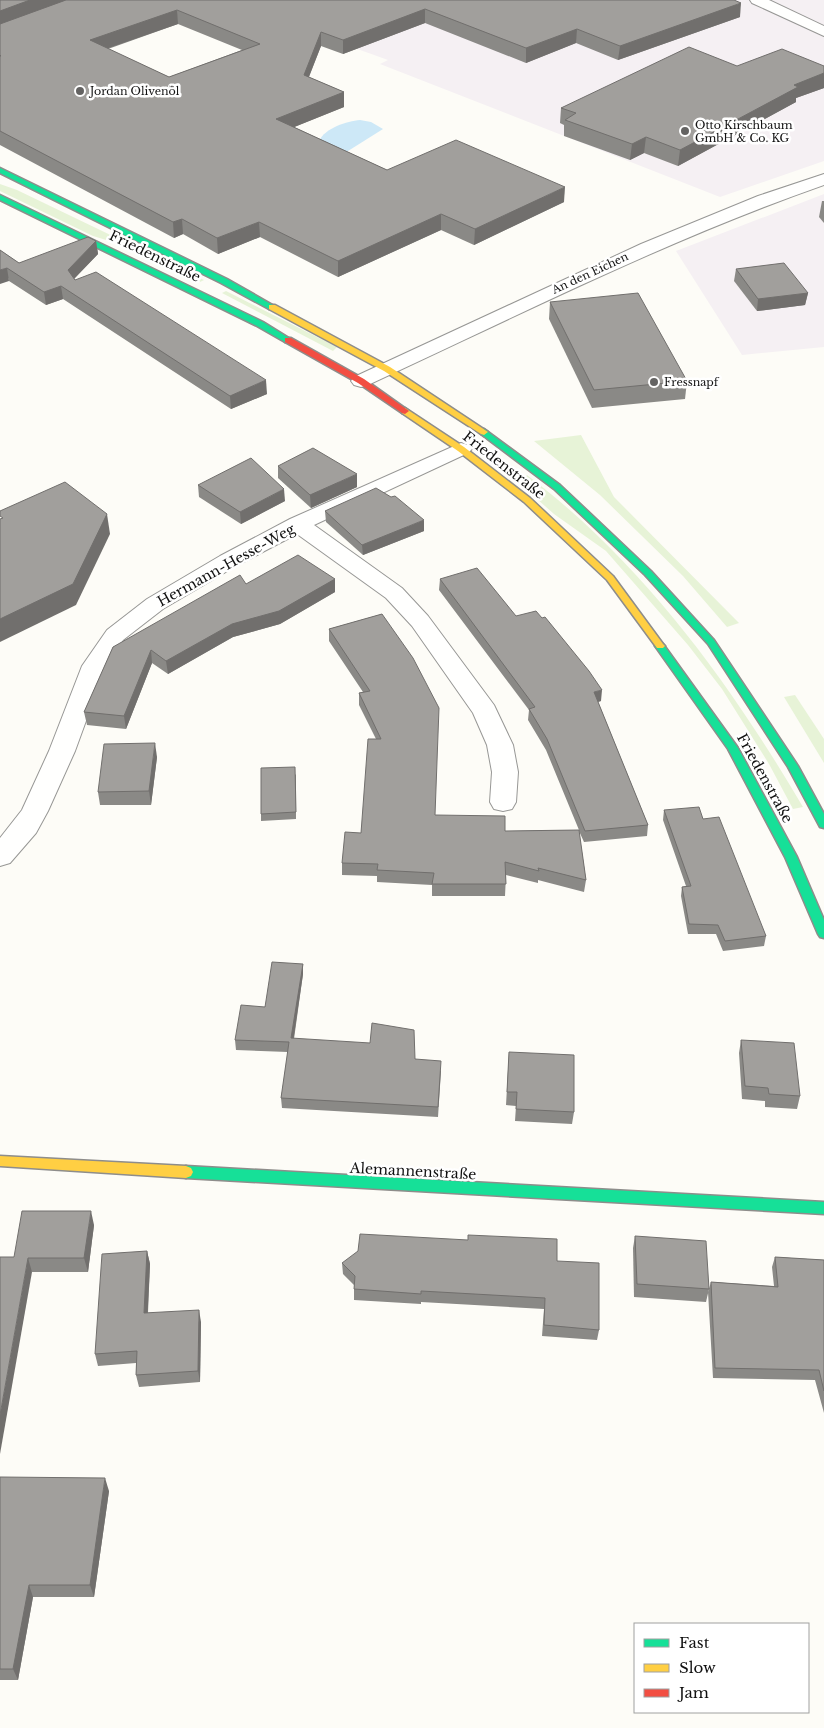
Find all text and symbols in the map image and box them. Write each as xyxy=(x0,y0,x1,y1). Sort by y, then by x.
place label: Jordan Olivenöl xyxy=(88,84,180,98)
marker: Jordan Olivenöl xyxy=(74,85,86,97)
place label: Otto Kirschbaum GmbH & Co. KG xyxy=(695,118,793,145)
marker: Otto Kirschbaum GmbH & Co. KG xyxy=(679,125,691,137)
street label: Friedenstraße xyxy=(106,226,204,286)
street label: An den Eichen xyxy=(549,249,631,297)
place label: Fressnapf xyxy=(664,375,720,389)
marker: Fressnapf xyxy=(648,376,660,388)
street label: Friedenstraße xyxy=(459,427,549,503)
street label: Hermann-Hesse-Weg xyxy=(154,519,299,610)
street label: Friedenstraße xyxy=(733,730,797,826)
street label: Alemannenstraße xyxy=(348,1159,477,1183)
legend xyxy=(634,1623,809,1713)
text: Fast xyxy=(679,1633,710,1652)
text: Slow xyxy=(679,1658,716,1677)
text: Jam xyxy=(677,1683,709,1702)

